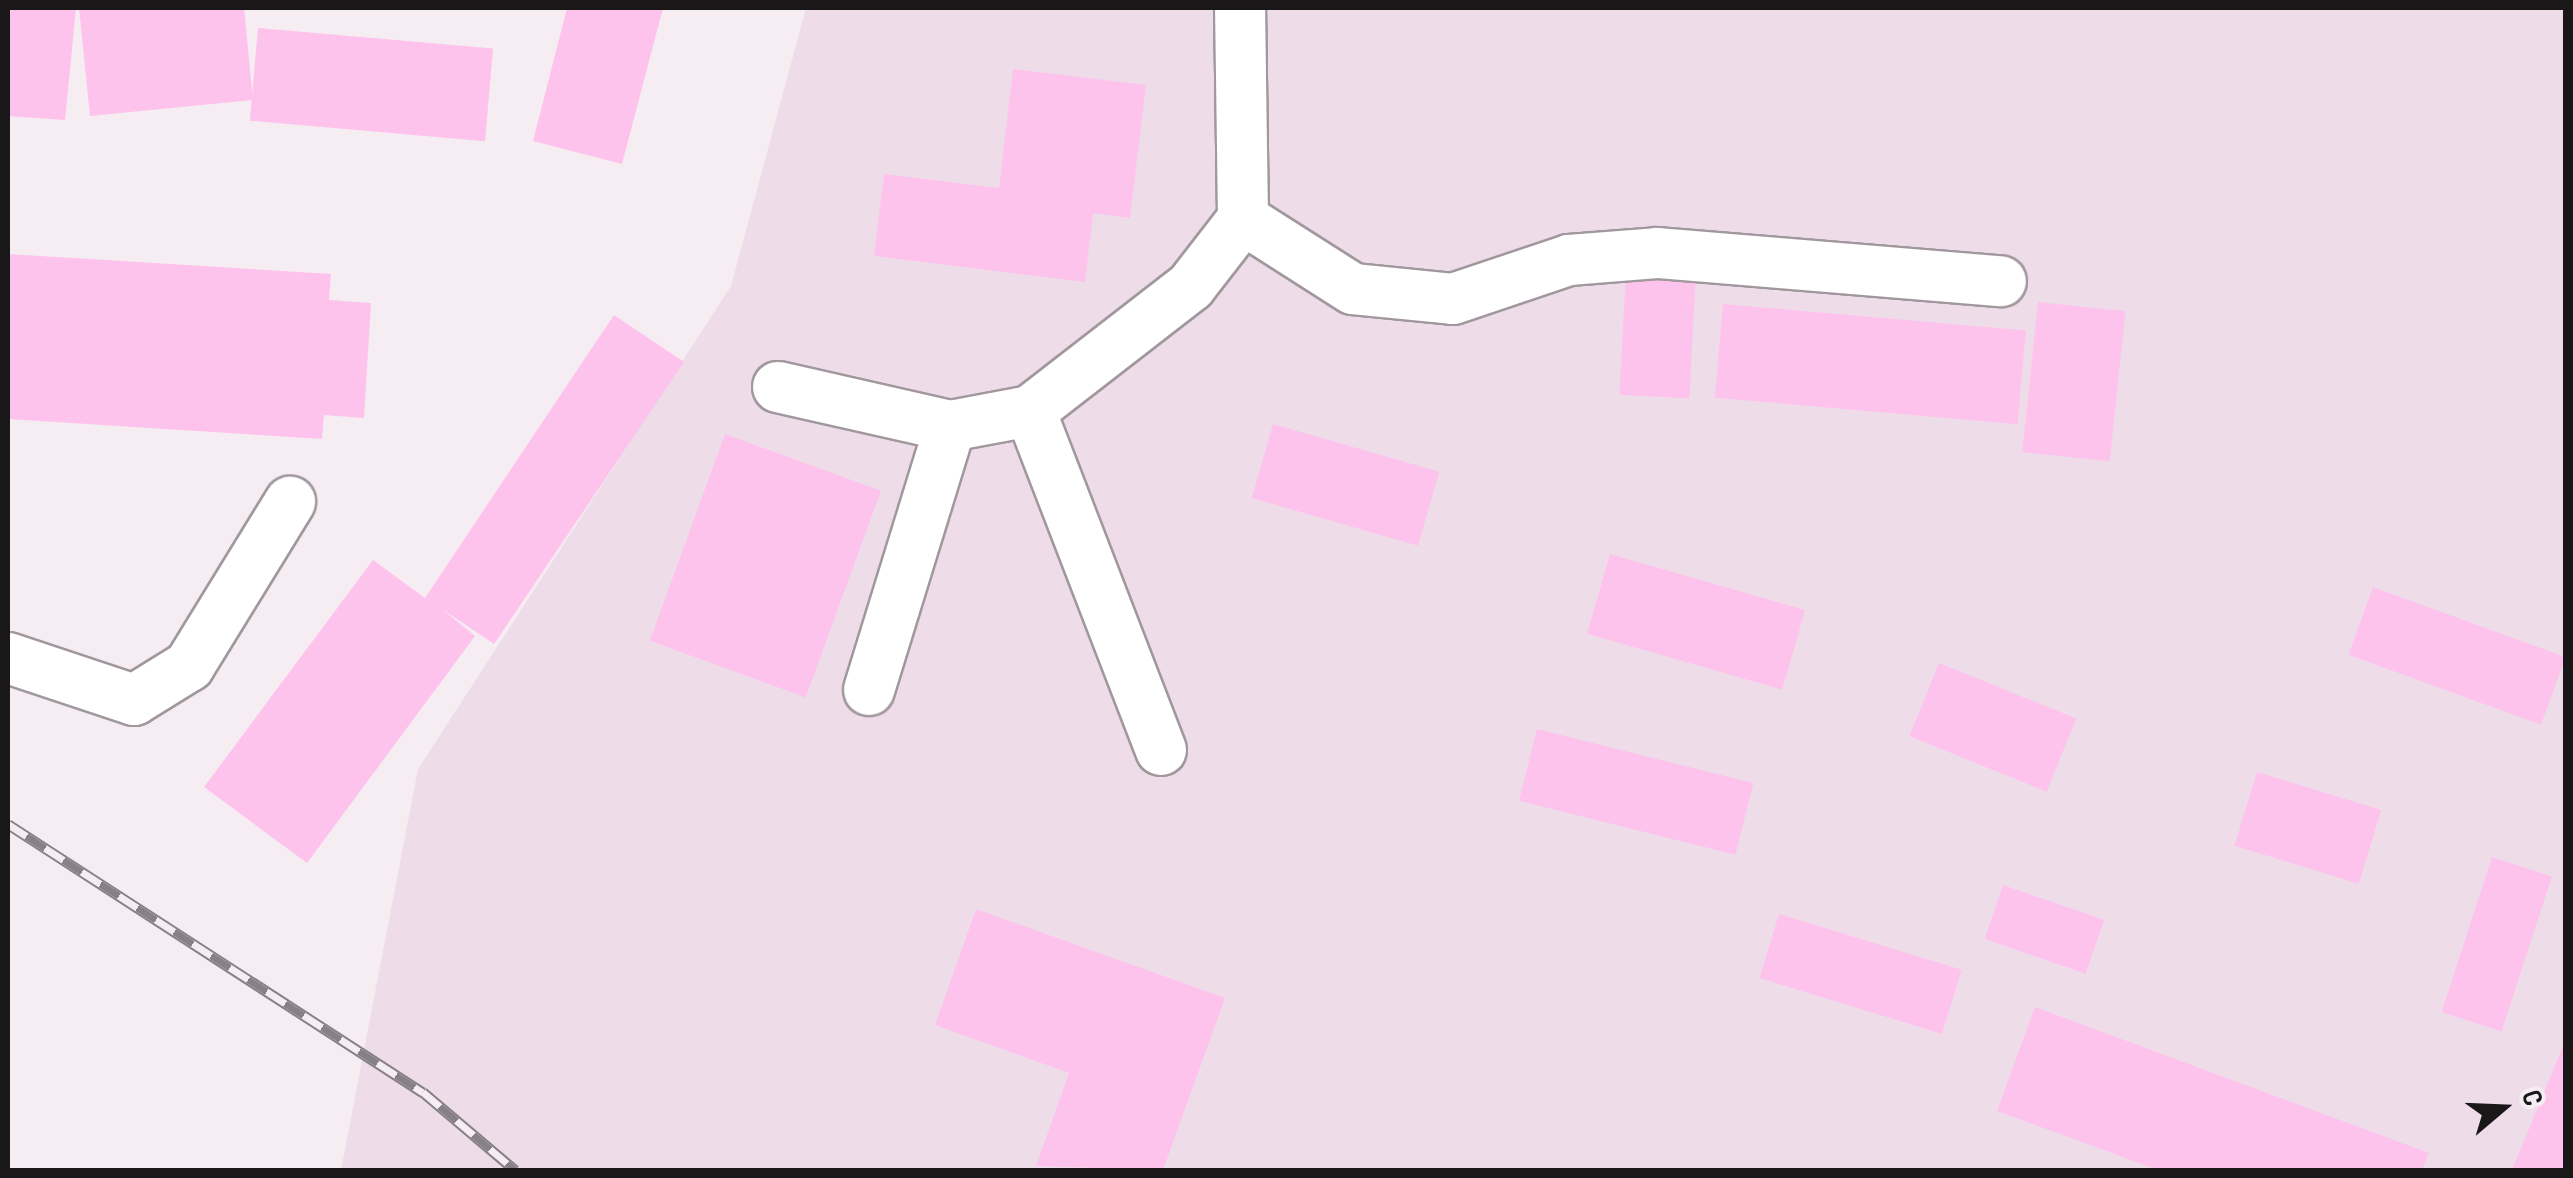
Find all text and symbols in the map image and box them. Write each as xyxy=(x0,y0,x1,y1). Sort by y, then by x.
north arrow xyxy=(2453,1058,2553,1158)
text: С xyxy=(2514,1086,2550,1110)

